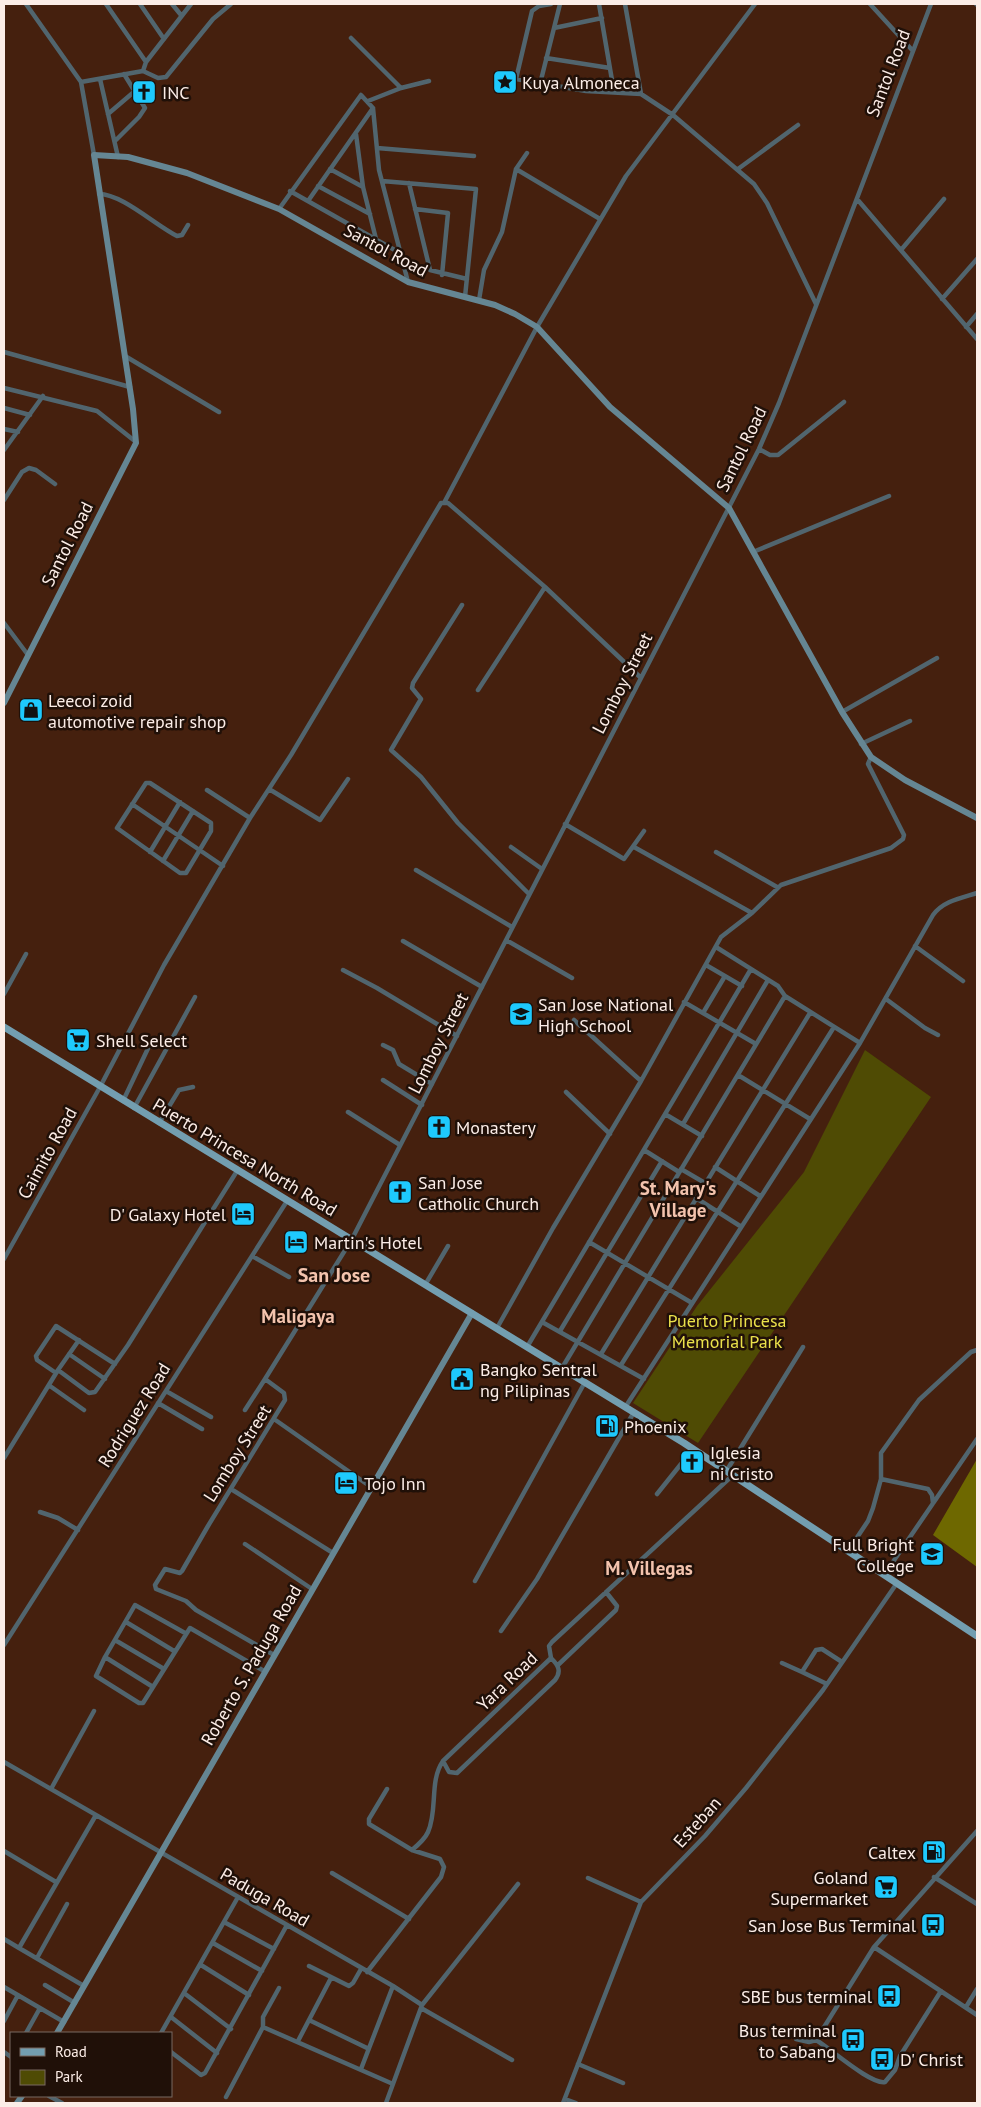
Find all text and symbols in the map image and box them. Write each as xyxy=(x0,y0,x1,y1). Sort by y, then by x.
street label: Santol Road xyxy=(861,26,915,120)
place icon: Kuya Almoneca xyxy=(492,69,518,95)
place label: Kuya Almoneca xyxy=(522,71,640,94)
church icon: INC xyxy=(131,79,157,105)
place label: INC xyxy=(162,81,190,104)
street label: Santol Road xyxy=(340,218,432,282)
street label: Santol Road xyxy=(710,403,772,495)
street label: Santol Road xyxy=(36,498,98,590)
street label: Lomboy Street xyxy=(587,629,657,737)
place label: Leecoi zoid automotive repair shop xyxy=(48,689,226,733)
shop icon: Leecoi zoid automotive repair shop xyxy=(18,697,44,723)
street label: Lomboy Street xyxy=(403,989,473,1097)
place label: San Jose National High School xyxy=(538,993,674,1037)
school or university icon: San Jose National High School xyxy=(508,1001,534,1027)
supermarket icon: Shell Select xyxy=(65,1027,91,1053)
place label: Shell Select xyxy=(96,1029,187,1052)
street label: Puerto Princesa North Road xyxy=(149,1093,341,1221)
street label: Caimito Road xyxy=(12,1103,82,1203)
church icon: Monastery xyxy=(426,1114,452,1140)
place label: Monastery xyxy=(456,1116,536,1139)
place label: San Jose Catholic Church xyxy=(418,1171,539,1215)
district label: St. Mary's Village xyxy=(640,1176,716,1222)
church icon: San Jose Catholic Church xyxy=(387,1179,413,1205)
hotel icon: D' Galaxy Hotel xyxy=(230,1201,256,1227)
place label: D' Galaxy Hotel xyxy=(110,1203,227,1226)
hotel icon: Martin's Hotel xyxy=(283,1229,309,1255)
place label: Martin's Hotel xyxy=(314,1231,423,1254)
district label: San Jose xyxy=(298,1262,370,1288)
district label: Maligaya xyxy=(261,1304,335,1328)
park label: Puerto Princesa Memorial Park xyxy=(668,1309,786,1353)
place label: Bangko Sentral ng Pilipinas xyxy=(480,1358,598,1402)
street label: Rodriguez Road xyxy=(93,1359,175,1471)
public building icon: Bangko Sentral ng Pilipinas xyxy=(449,1366,475,1392)
street label: Lomboy Street xyxy=(198,1400,276,1506)
fuel station icon: Phoenix xyxy=(594,1413,620,1439)
place label: Phoenix xyxy=(624,1415,687,1438)
place label: Iglesia ni Cristo xyxy=(710,1441,774,1485)
church icon: Iglesia ni Cristo xyxy=(679,1449,705,1475)
hotel icon: Tojo Inn xyxy=(333,1470,359,1496)
place label: Tojo Inn xyxy=(364,1472,426,1495)
place label: Full Bright College xyxy=(833,1533,914,1577)
school or university icon: Full Bright College xyxy=(919,1541,945,1567)
district label: M. Villegas xyxy=(605,1556,693,1580)
street label: Roberto S. Paduga Road xyxy=(196,1581,306,1749)
street label: Yara Road xyxy=(472,1646,542,1716)
street label: Esteban xyxy=(668,1792,726,1852)
fuel station icon: Caltex xyxy=(921,1839,947,1865)
place label: Caltex xyxy=(868,1841,916,1864)
street label: Paduga Road xyxy=(216,1862,314,1932)
place label: Goland Supermarket xyxy=(770,1866,868,1910)
supermarket icon: Goland Supermarket xyxy=(873,1874,899,1900)
bus stop icon: San Jose Bus Terminal xyxy=(920,1912,946,1938)
place label: San Jose Bus Terminal xyxy=(748,1914,917,1937)
bus stop icon: SBE bus terminal xyxy=(876,1983,902,2009)
place label: SBE bus terminal xyxy=(741,1985,873,2008)
place label: Bus terminal to Sabang xyxy=(739,2019,837,2063)
bus stop icon: Bus terminal to Sabang xyxy=(840,2027,866,2053)
legend xyxy=(10,2032,172,2097)
text: Road xyxy=(55,2042,87,2061)
bus stop icon: D' Christ xyxy=(869,2046,895,2072)
place label: D' Christ xyxy=(900,2048,963,2071)
text: Park xyxy=(55,2067,83,2086)

